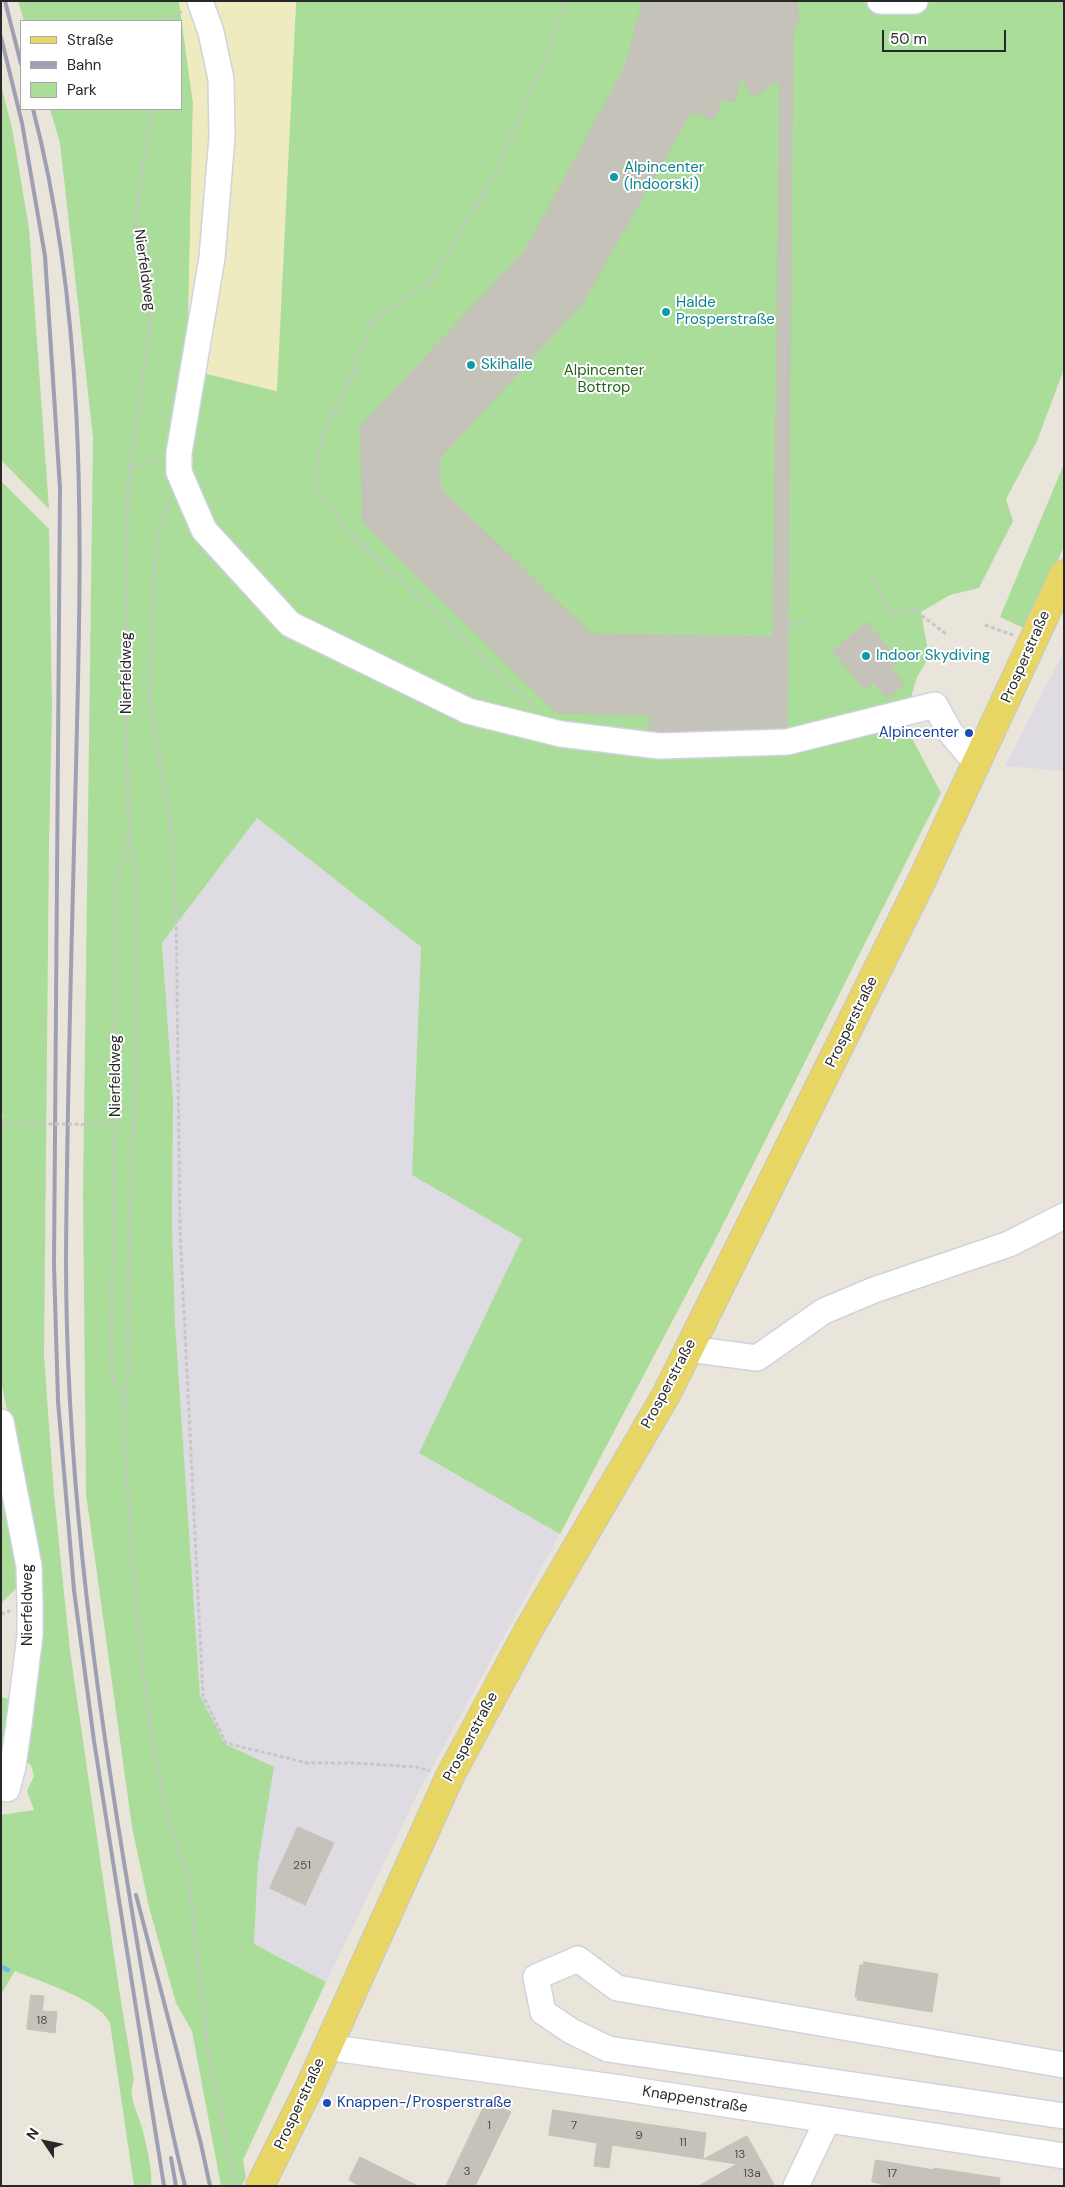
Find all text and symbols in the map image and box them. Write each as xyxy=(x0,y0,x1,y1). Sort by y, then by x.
legend xyxy=(20,20,182,110)
scale bar xyxy=(885,20,1009,52)
text: 50 m xyxy=(890,29,927,49)
text: Straße xyxy=(67,30,114,50)
text: Bahn xyxy=(67,55,101,75)
text: Park xyxy=(67,80,97,100)
place label: Alpincenter (Indoorski) xyxy=(624,159,704,194)
marker: Alpincenter (Indoorski) xyxy=(608,171,620,183)
street label: Nierfeldweg xyxy=(129,228,159,312)
place label: Halde Prosperstraße xyxy=(676,294,775,329)
marker: Halde Prosperstraße xyxy=(660,306,672,318)
place label: Skihalle xyxy=(481,356,533,374)
marker: Skihalle xyxy=(465,359,477,371)
park label: Alpincenter Bottrop xyxy=(564,362,644,397)
street label: Prosperstraße xyxy=(998,608,1054,706)
street label: Nierfeldweg xyxy=(118,632,136,714)
place label: Indoor Skydiving xyxy=(876,647,990,665)
marker: Indoor Skydiving xyxy=(860,650,872,662)
place label: Alpincenter xyxy=(879,724,959,742)
marker: Alpincenter xyxy=(963,727,975,739)
street label: Prosperstraße xyxy=(822,974,882,1070)
street label: Nierfeldweg xyxy=(107,1035,125,1117)
street label: Prosperstraße xyxy=(638,1336,700,1432)
street label: Nierfeldweg xyxy=(19,1564,37,1646)
street label: Prosperstraße xyxy=(440,1689,502,1785)
house number: 251 xyxy=(293,1859,311,1873)
house number: 18 xyxy=(36,2014,48,2028)
street label: Prosperstraße xyxy=(271,2055,329,2153)
street label: Knappenstraße xyxy=(641,2083,749,2117)
place label: Knappen-/Prosperstraße xyxy=(337,2094,511,2112)
marker: Knappen-/Prosperstraße xyxy=(321,2097,333,2109)
north arrow xyxy=(20,2117,70,2167)
house number: 1 xyxy=(487,2119,491,2133)
house number: 7 xyxy=(571,2119,577,2133)
text: N xyxy=(22,2124,43,2143)
house number: 9 xyxy=(635,2129,643,2143)
house number: 11 xyxy=(679,2136,687,2150)
house number: 13 xyxy=(735,2148,745,2162)
house number: 3 xyxy=(463,2165,471,2179)
house number: 13a xyxy=(743,2167,761,2181)
house number: 17 xyxy=(887,2167,897,2181)

